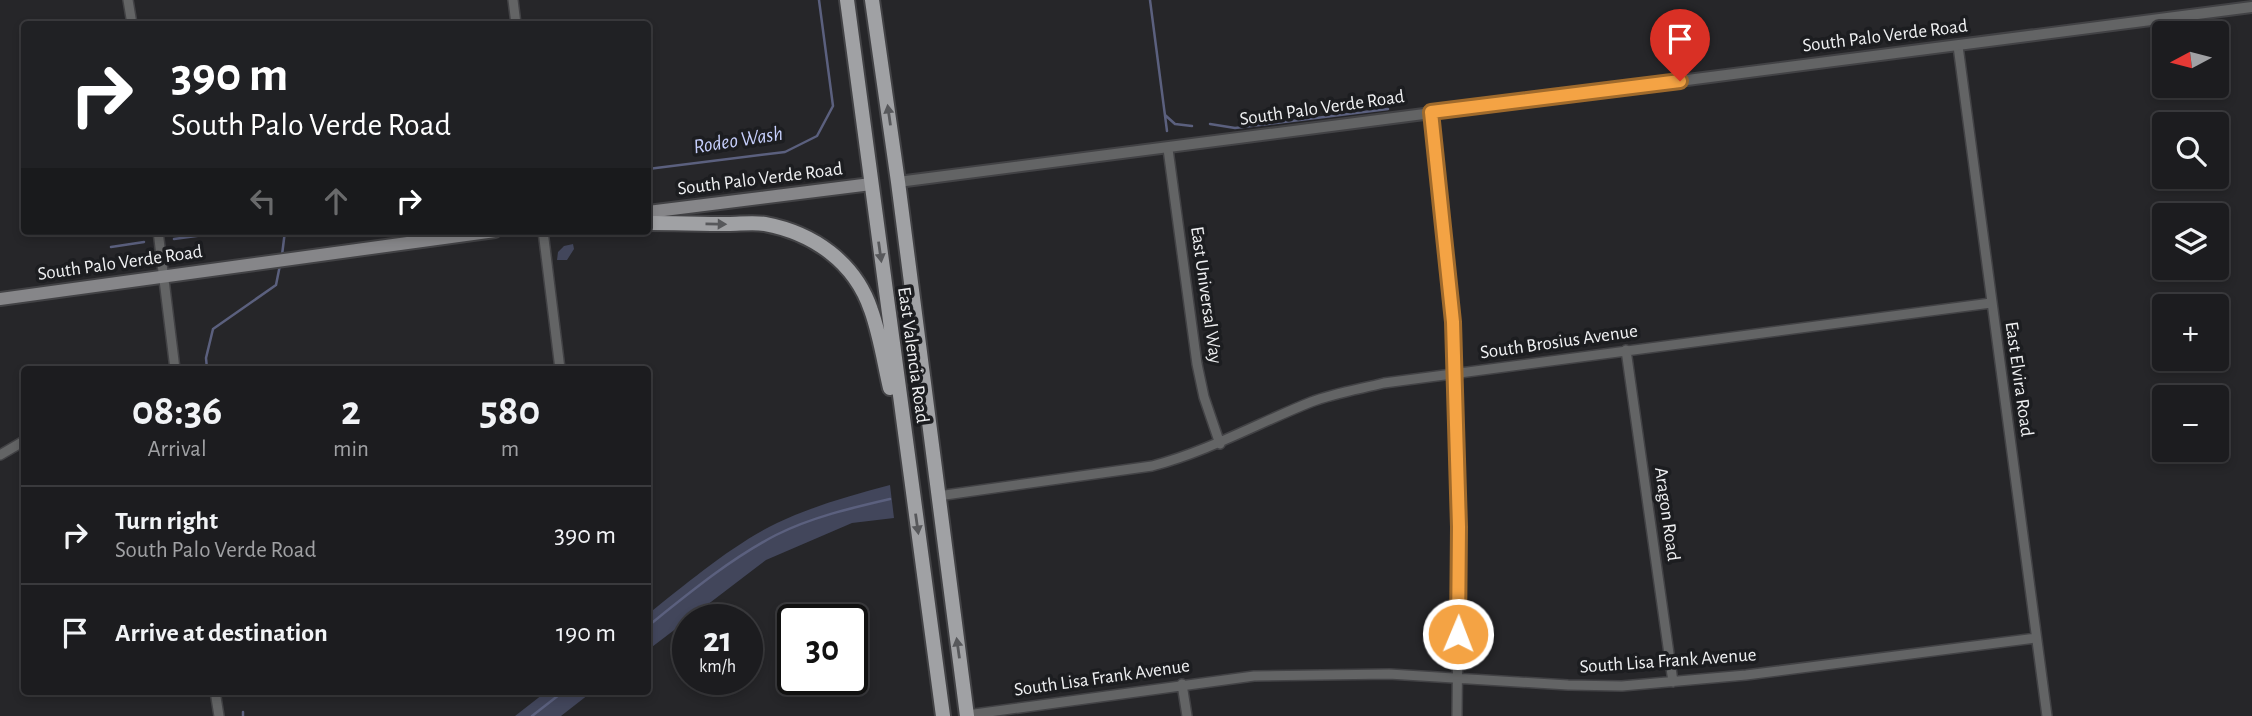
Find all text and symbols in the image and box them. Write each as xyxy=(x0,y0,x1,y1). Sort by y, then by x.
pin xyxy=(1650,9,1710,81)
street label: South Palo Verde Road xyxy=(1801,16,1969,56)
icon: arrive xyxy=(1661,20,1699,58)
north arrow xyxy=(2152,21,2230,98)
map controls xyxy=(2152,21,2229,462)
icon: right xyxy=(56,49,147,140)
text: 390 m xyxy=(171,51,288,100)
street label: South Palo Verde Road xyxy=(1238,87,1406,129)
one-way arrow xyxy=(883,104,894,126)
text: South Palo Verde Road xyxy=(171,109,451,141)
button: search xyxy=(2152,112,2229,189)
water label: Rodeo Wash xyxy=(692,123,784,157)
street label: South Palo Verde Road xyxy=(676,159,844,199)
icon: left xyxy=(244,182,282,220)
icon: ahead xyxy=(317,182,355,220)
icon: right xyxy=(390,182,428,220)
button: layers xyxy=(2152,203,2229,280)
one-way arrow xyxy=(705,218,727,230)
street label: East Universal Way xyxy=(1187,225,1225,365)
one-way arrow xyxy=(874,241,885,263)
street label: South Palo Verde Road xyxy=(36,242,204,284)
street label: East Valencia Road xyxy=(894,286,932,424)
button: + xyxy=(2152,294,2229,371)
street label: East Elvira Road xyxy=(2002,320,2036,438)
street label: South Brosius Avenue xyxy=(1479,322,1639,362)
button: − xyxy=(2152,385,2229,462)
text: 08:36 xyxy=(132,390,222,432)
text: 2 xyxy=(341,390,361,432)
text: 580 xyxy=(480,390,540,432)
text: Arrival xyxy=(147,438,207,461)
text: min xyxy=(333,438,369,461)
text: m xyxy=(501,438,519,461)
street label: Aragon Road xyxy=(1651,466,1683,562)
text: Turn right xyxy=(115,508,218,534)
one-way arrow xyxy=(912,513,923,535)
icon: right xyxy=(56,516,94,554)
text: 390 m xyxy=(554,522,616,548)
text: South Palo Verde Road xyxy=(115,539,316,562)
position arrow xyxy=(1421,597,1495,671)
speed limit sign: 30 xyxy=(777,604,868,695)
icon: arrive xyxy=(56,614,94,652)
text: Arrive at destination xyxy=(115,620,328,646)
text: 190 m xyxy=(556,620,616,646)
text: 21 xyxy=(703,623,732,658)
one-way arrow xyxy=(953,637,964,659)
street label: South Lisa Frank Avenue xyxy=(1579,645,1757,677)
street label: South Lisa Frank Avenue xyxy=(1013,656,1191,700)
text: km/h xyxy=(699,658,736,676)

